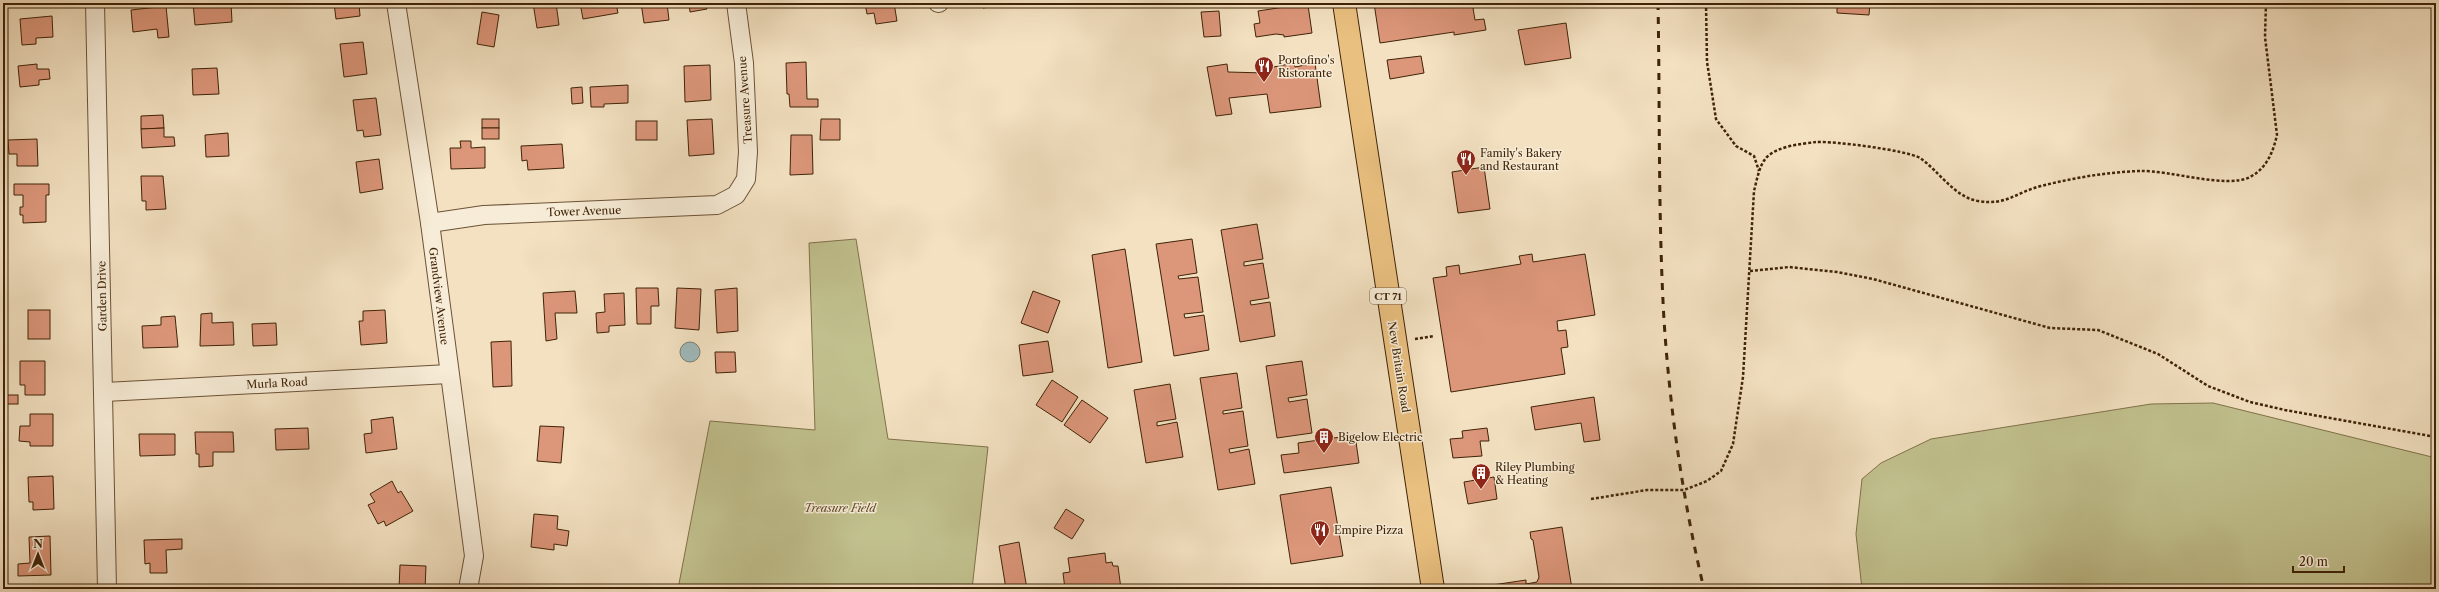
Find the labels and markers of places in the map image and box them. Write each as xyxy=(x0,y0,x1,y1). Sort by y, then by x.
place label: Portofino's Ristorante xyxy=(1278,53,1335,80)
restaurant icon: Portofino's Ristorante xyxy=(1253,55,1275,83)
place label: Family's Bakery and Restaurant xyxy=(1480,146,1563,173)
restaurant icon: Family's Bakery and Restaurant xyxy=(1455,148,1477,176)
building icon: Bigelow Electric xyxy=(1313,426,1335,454)
place label: Bigelow Electric xyxy=(1338,430,1423,444)
place label: Riley Plumbing & Heating xyxy=(1495,460,1575,487)
building icon: Riley Plumbing & Heating xyxy=(1470,462,1492,490)
restaurant icon: Empire Pizza xyxy=(1309,519,1331,547)
place label: Empire Pizza xyxy=(1334,523,1403,537)

